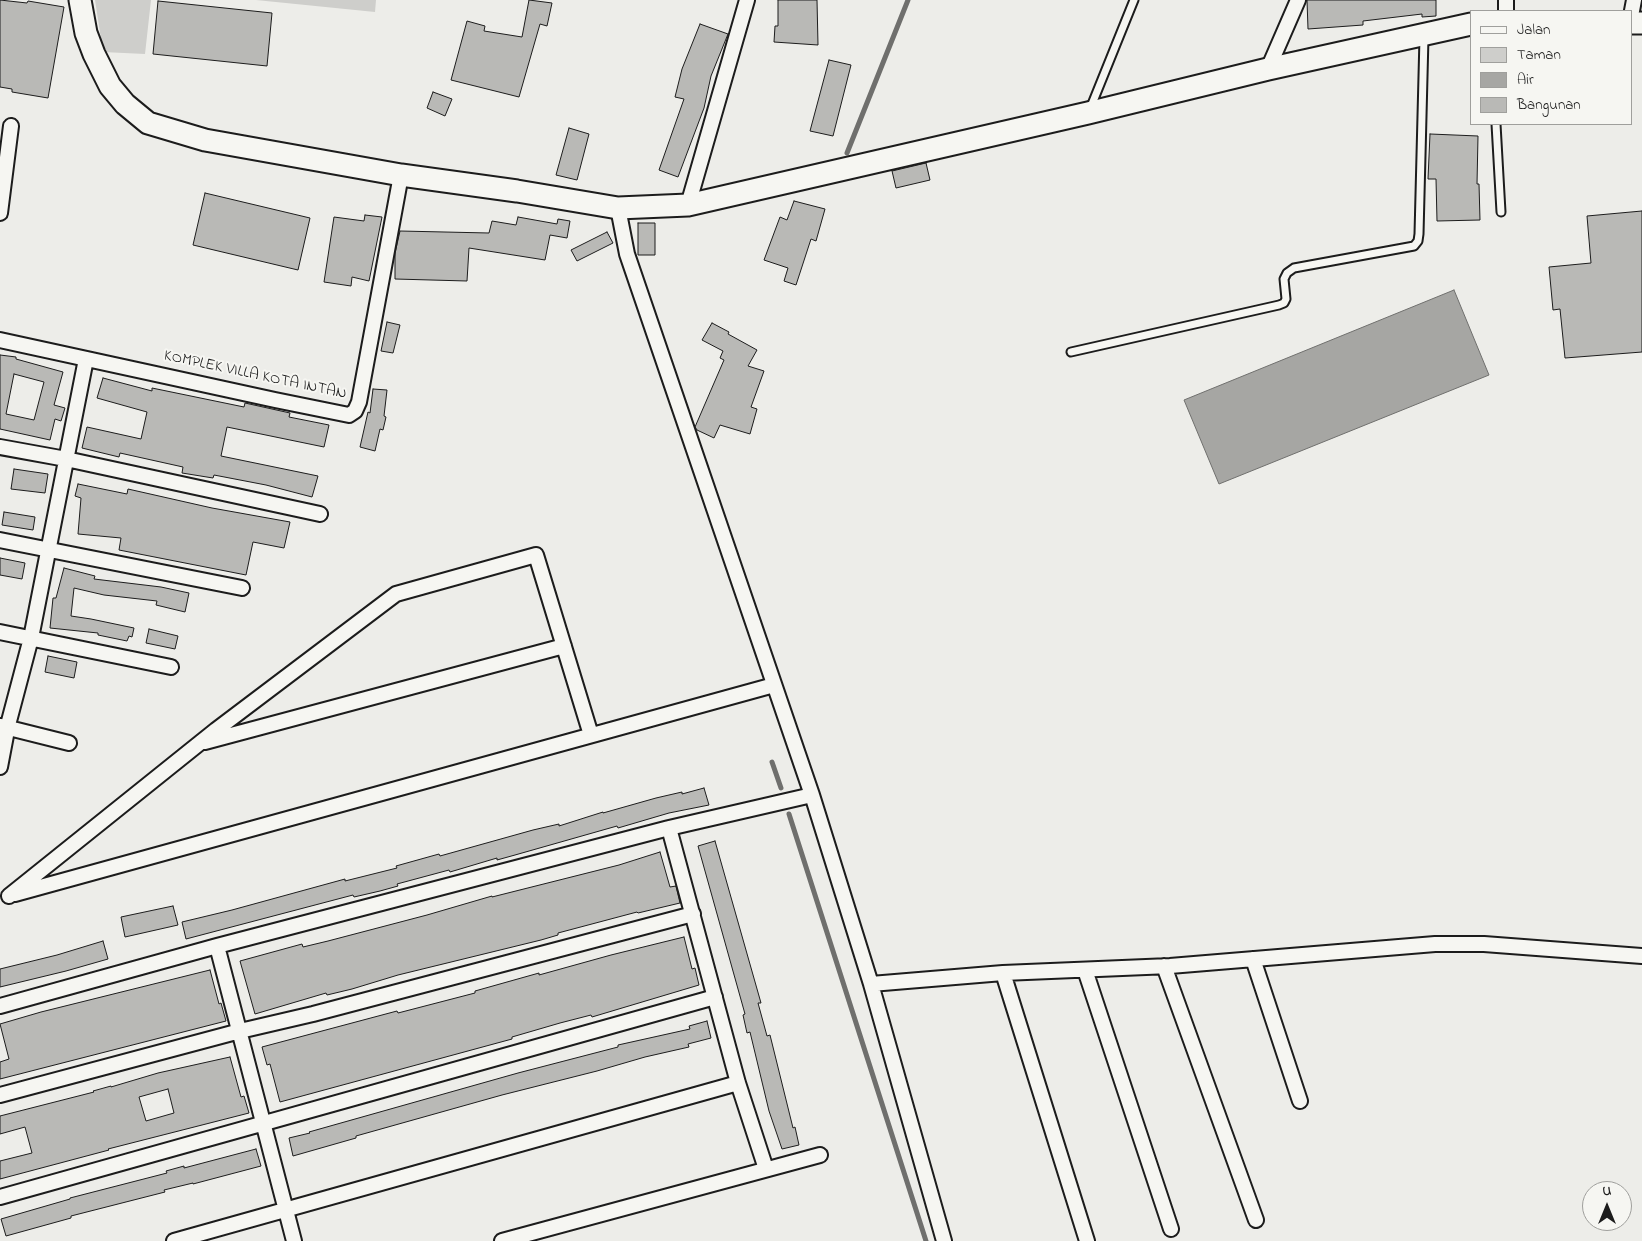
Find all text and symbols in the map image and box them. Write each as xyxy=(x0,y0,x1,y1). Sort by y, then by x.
legend xyxy=(1470,10,1632,125)
text: Jalan xyxy=(1517,19,1550,41)
text: Taman xyxy=(1517,44,1561,66)
text: Air xyxy=(1517,69,1534,91)
text: Bangunan xyxy=(1517,94,1581,116)
street label: KOMPLEK VILLA KOTA INTAN xyxy=(162,347,348,405)
north arrow xyxy=(1582,1181,1632,1231)
text: U xyxy=(1603,1181,1611,1202)

